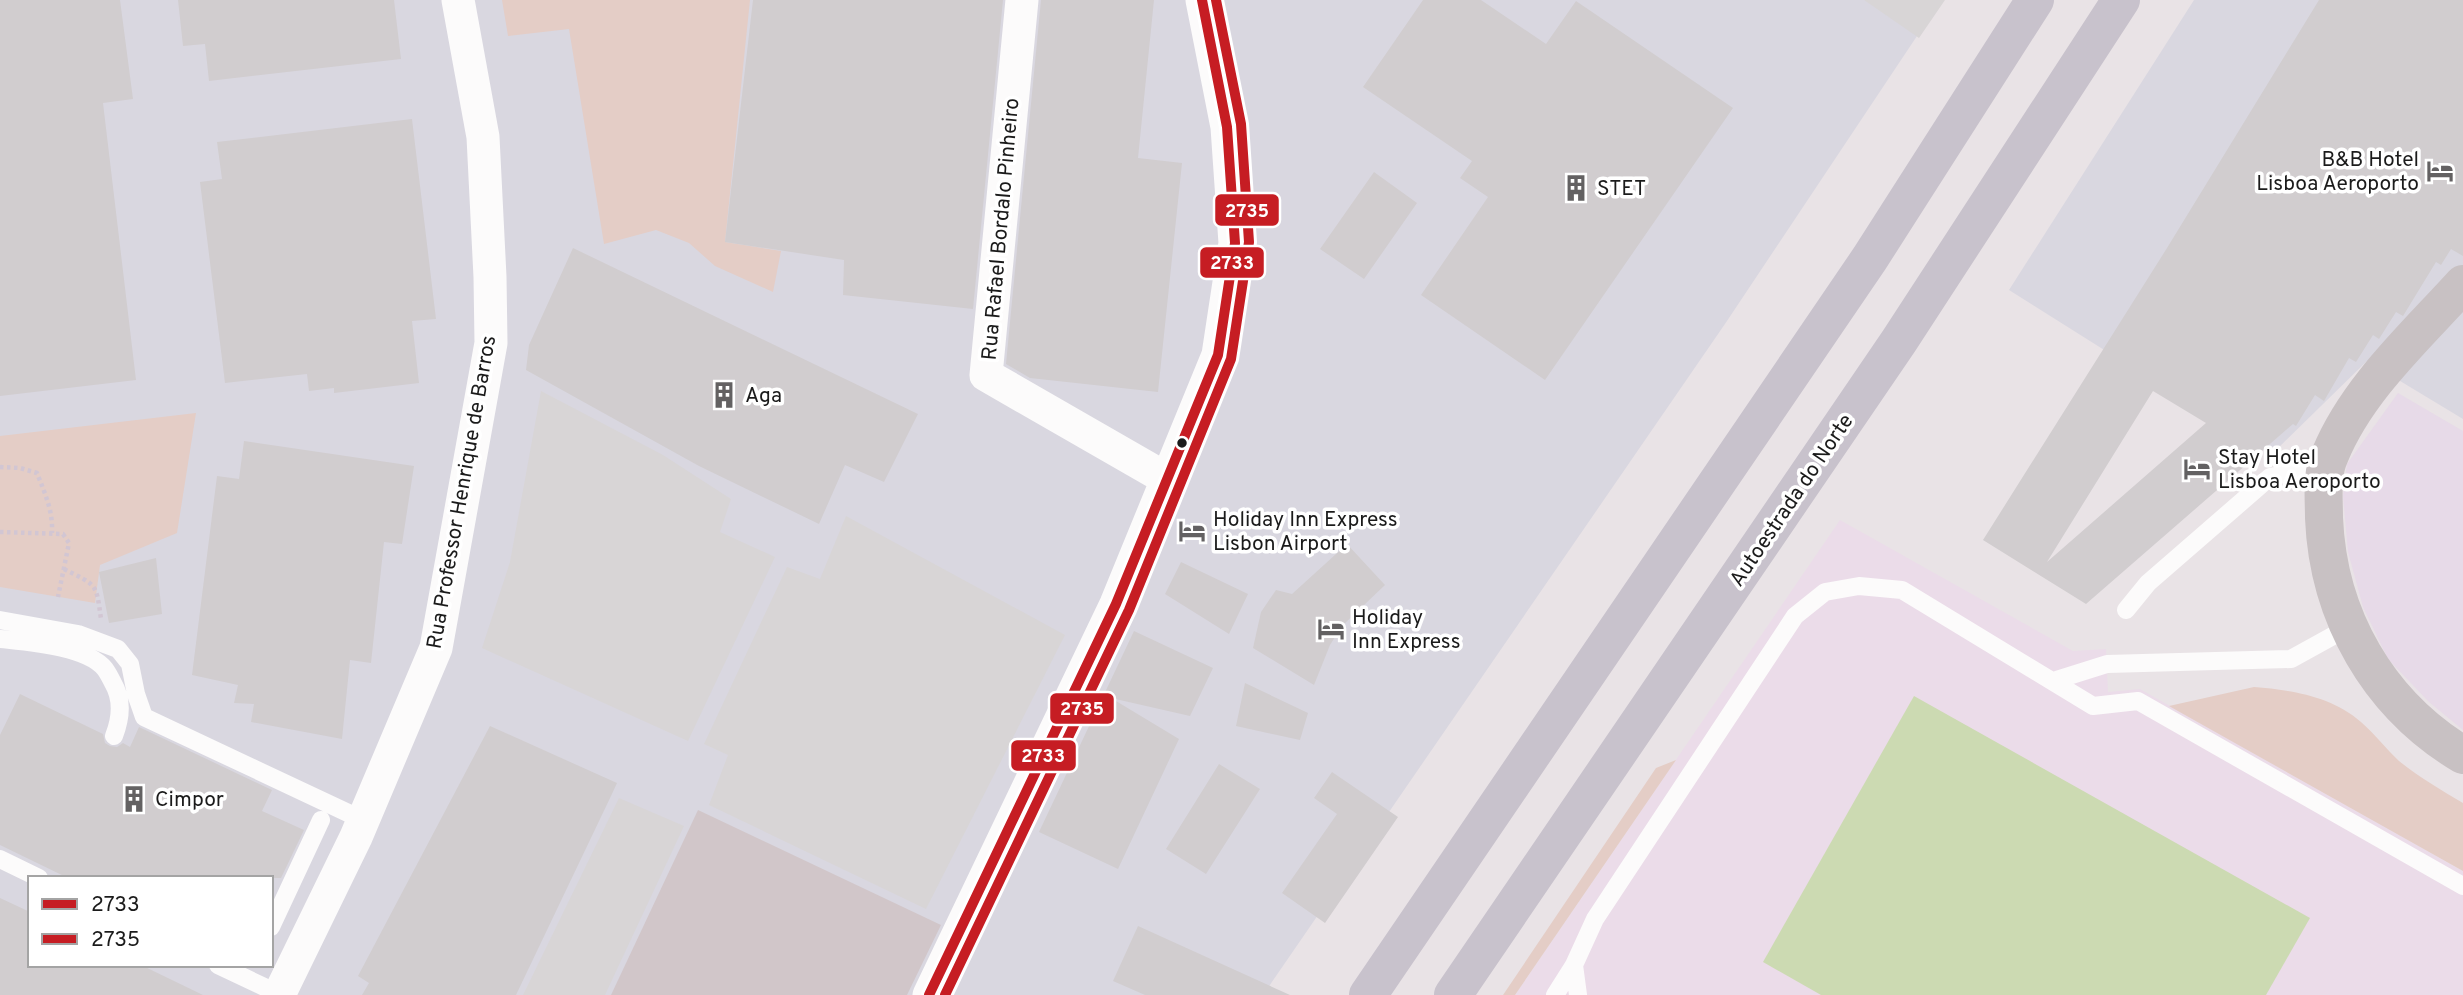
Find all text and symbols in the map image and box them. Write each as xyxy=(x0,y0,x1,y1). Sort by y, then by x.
street label: Rua Rafael Bordalo Pinheiro xyxy=(977,97,1026,361)
place label: B&B Hotel Lisboa Aeroporto xyxy=(2256,147,2419,198)
hotel icon: B&B Hotel Lisboa Aeroporto xyxy=(2425,156,2455,186)
building icon: STET xyxy=(1561,173,1591,203)
place label: STET xyxy=(1597,176,1646,203)
line badge: 2735 xyxy=(1214,193,1280,227)
text: 2735 xyxy=(1225,200,1269,224)
line badge: 2733 xyxy=(1199,246,1265,279)
text: 2733 xyxy=(1210,252,1254,276)
street label: Rua Professor Henrique de Barros xyxy=(422,333,503,651)
building icon: Aga xyxy=(709,380,739,410)
place label: Aga xyxy=(745,383,782,410)
street label: Autoestrada do Norte xyxy=(1724,409,1860,593)
unlabelled marker xyxy=(1175,436,1189,450)
place label: Stay Hotel Lisboa Aeroporto xyxy=(2218,445,2381,496)
hotel icon: Stay Hotel Lisboa Aeroporto xyxy=(2182,454,2212,484)
place label: Holiday Inn Express Lisbon Airport xyxy=(1213,507,1398,558)
hotel icon: Holiday Inn Express Lisbon Airport xyxy=(1177,516,1207,546)
place label: Holiday Inn Express xyxy=(1352,605,1461,656)
hotel icon: Holiday Inn Express xyxy=(1316,614,1346,644)
line badge: 2735 xyxy=(1049,692,1115,725)
text: 2735 xyxy=(1060,698,1104,722)
line badge: 2733 xyxy=(1010,739,1077,772)
text: 2733 xyxy=(1021,745,1065,769)
building icon: Cimpor xyxy=(119,784,149,814)
place label: Cimpor xyxy=(155,787,224,814)
legend xyxy=(28,876,273,967)
text: 2733 xyxy=(91,892,140,919)
text: 2735 xyxy=(91,927,140,954)

